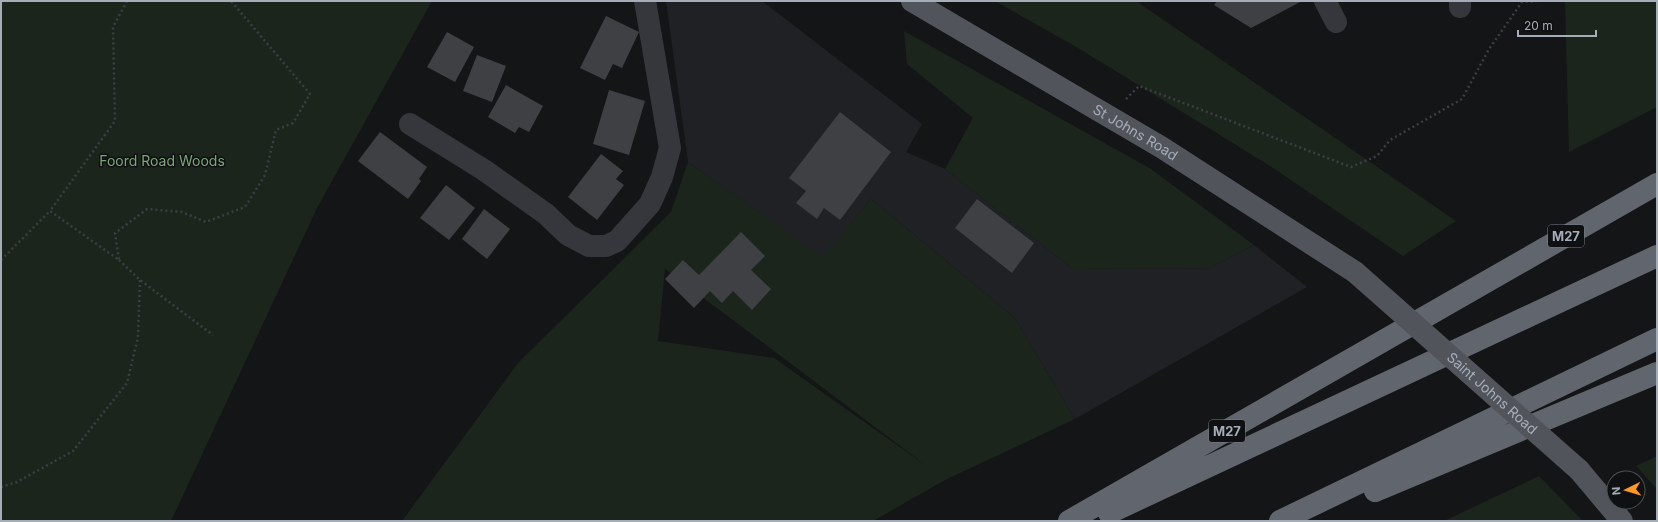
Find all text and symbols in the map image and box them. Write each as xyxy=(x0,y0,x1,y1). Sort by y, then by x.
scale bar xyxy=(1518,12,1596,38)
text: 20 m xyxy=(1524,18,1553,33)
street label: St Johns Road xyxy=(1090,100,1181,164)
park label: Foord Road Woods xyxy=(99,152,225,169)
road number: M27 xyxy=(1548,225,1584,247)
street label: Saint Johns Road xyxy=(1444,348,1541,437)
road number: M27 xyxy=(1209,420,1245,442)
north arrow xyxy=(1606,470,1646,510)
text: N xyxy=(1609,486,1623,496)

